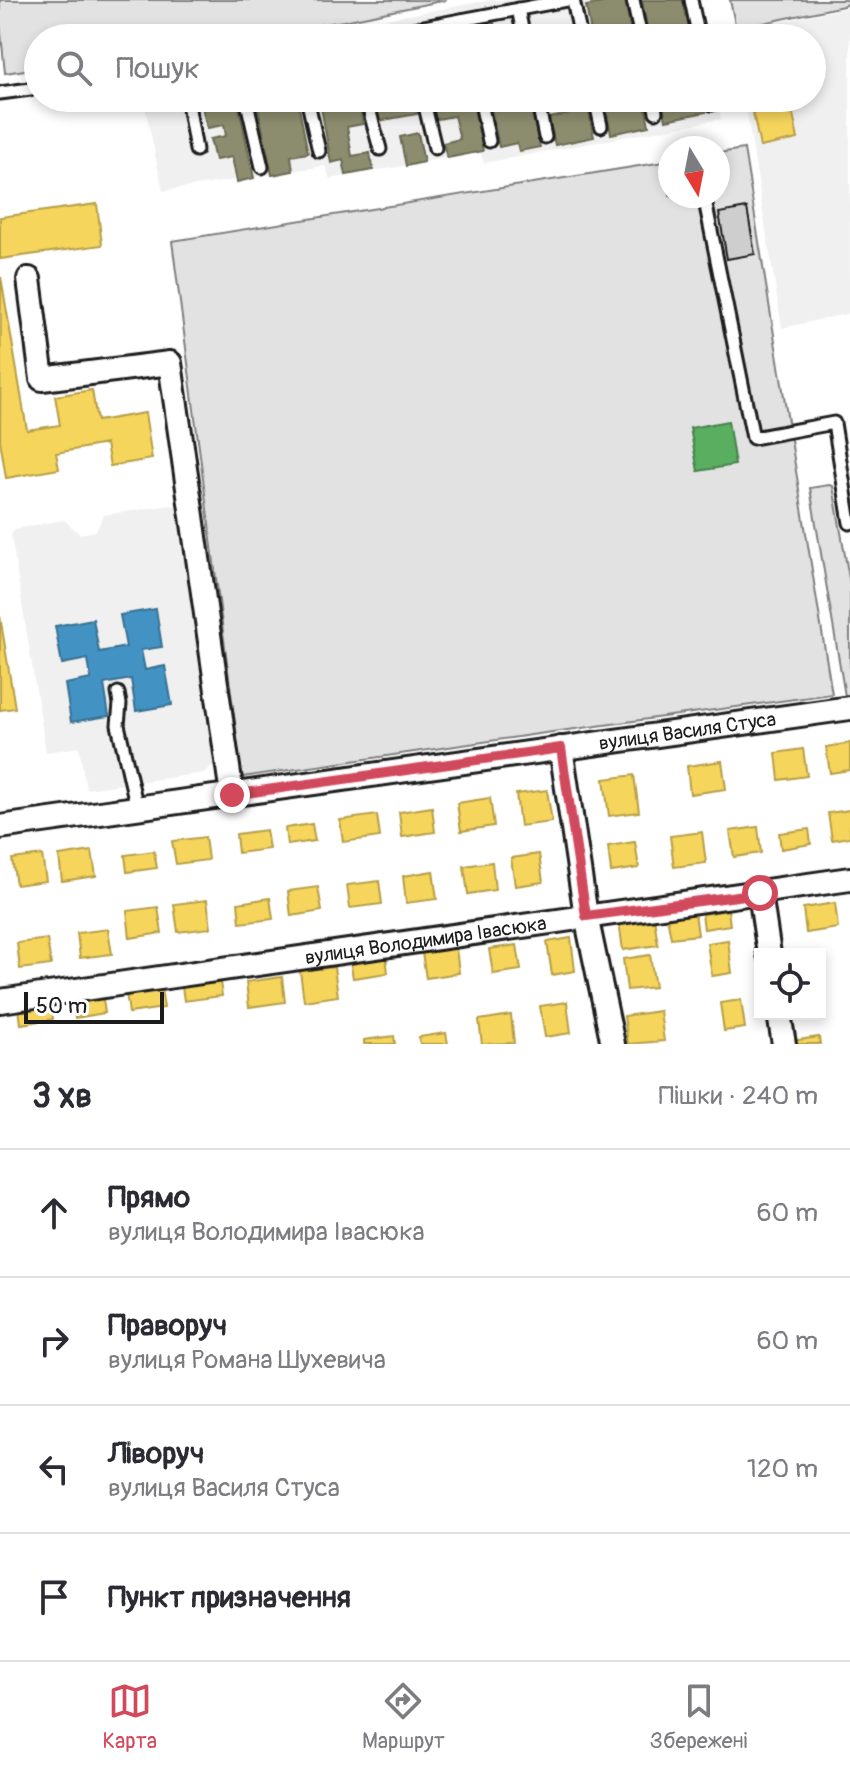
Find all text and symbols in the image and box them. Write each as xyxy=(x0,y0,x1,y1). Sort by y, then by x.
search box xyxy=(24,24,826,112)
icon: search xyxy=(52,46,96,90)
text: Пошук xyxy=(116,50,200,87)
north arrow xyxy=(658,136,730,208)
street label: вулиця Василя Стуса xyxy=(597,706,777,756)
route end xyxy=(214,777,250,813)
route start xyxy=(742,875,778,911)
street label: вулиця Володимира Івасюка xyxy=(303,910,548,970)
map controls xyxy=(754,948,826,1020)
button: locate xyxy=(754,948,826,1020)
scale bar xyxy=(24,988,164,1024)
text: 50 m xyxy=(36,992,87,1020)
text: 3 хв xyxy=(32,1075,92,1118)
text: Пішки · 240 m xyxy=(659,1080,818,1112)
text: Прямо xyxy=(108,1179,190,1216)
icon: ahead xyxy=(32,1191,76,1235)
text: 60 m xyxy=(756,1197,818,1229)
text: вулиця Володимира Івасюка xyxy=(108,1216,425,1248)
text: Праворуч xyxy=(108,1307,227,1344)
icon: right xyxy=(32,1319,76,1363)
text: 60 m xyxy=(756,1325,818,1357)
text: вулиця Романа Шухевича xyxy=(108,1344,386,1376)
text: Ліворуч xyxy=(108,1435,204,1472)
icon: left xyxy=(32,1447,76,1491)
text: 120 m xyxy=(747,1453,818,1485)
text: вулиця Василя Стуса xyxy=(108,1472,340,1504)
icon: arrive xyxy=(32,1575,76,1619)
text: Пункт призначення xyxy=(108,1579,351,1616)
tab: Карта xyxy=(102,1679,157,1755)
tab: Маршрут xyxy=(362,1679,445,1755)
tab: Збережені xyxy=(650,1679,747,1755)

